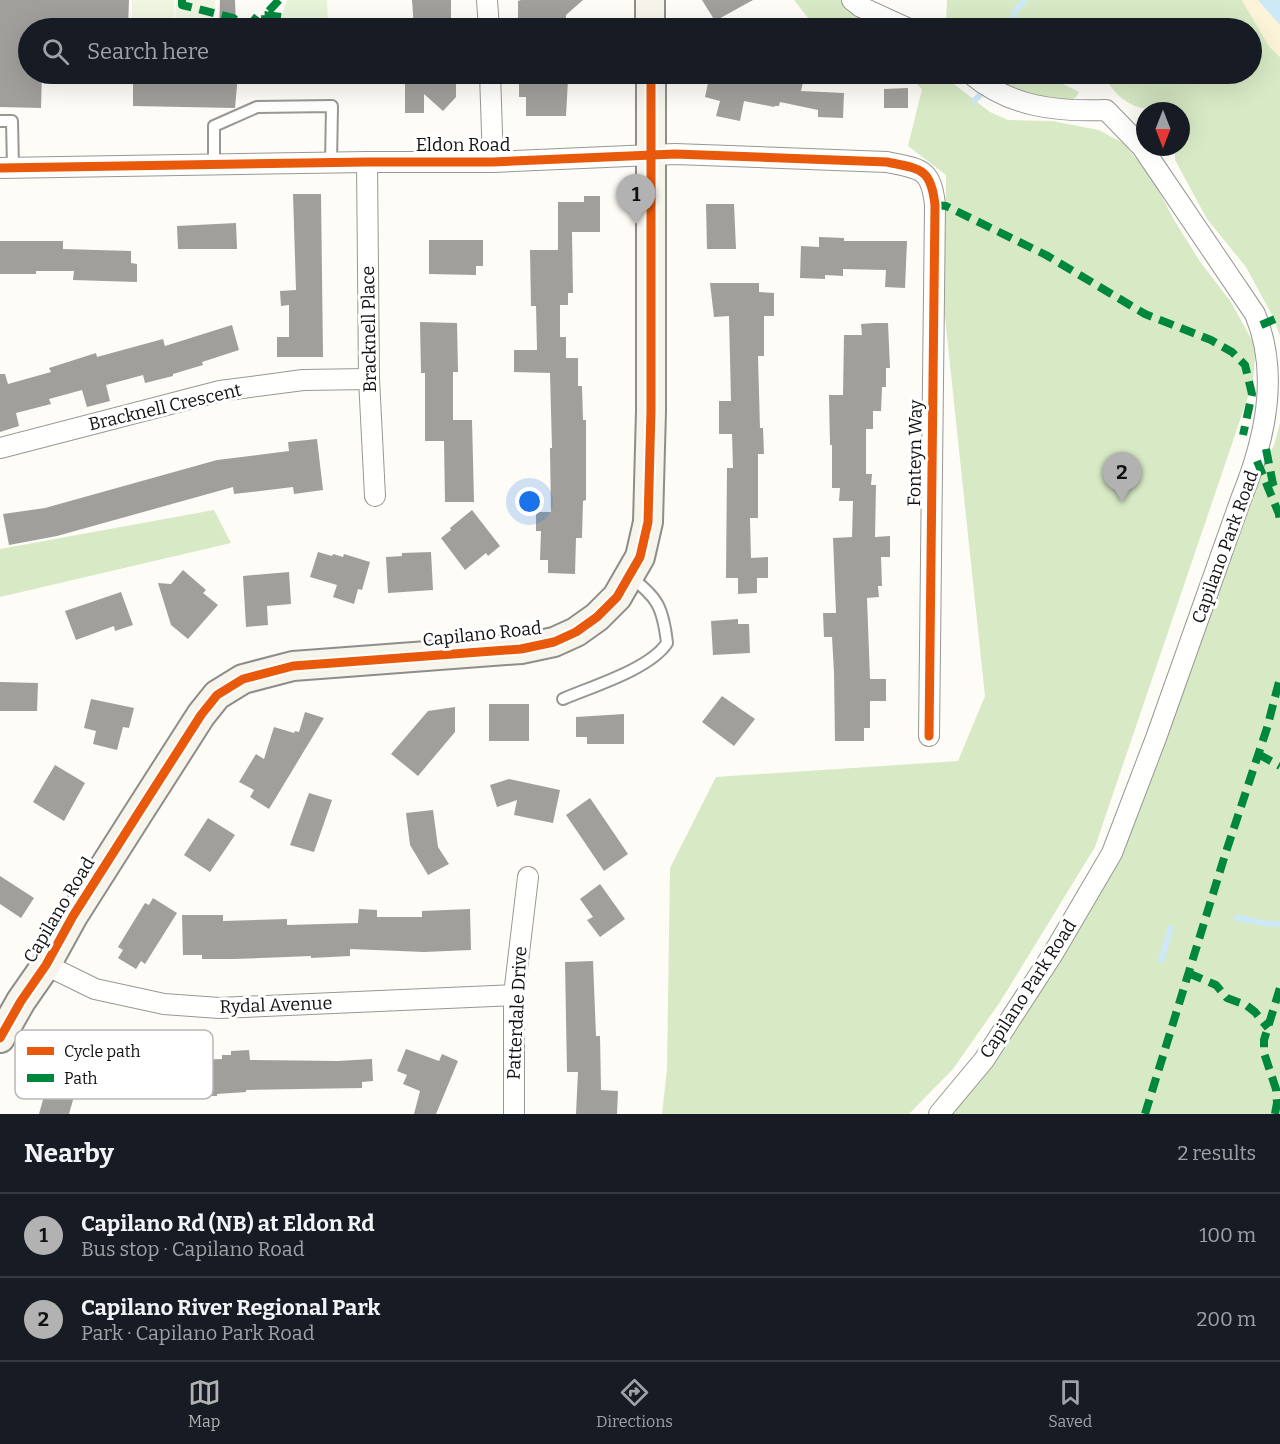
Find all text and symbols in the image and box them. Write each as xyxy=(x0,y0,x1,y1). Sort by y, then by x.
search box xyxy=(18,18,1262,84)
icon: search xyxy=(39,35,72,68)
text: Search here xyxy=(87,38,209,65)
north arrow xyxy=(1136,102,1190,156)
street label: Eldon Road xyxy=(416,134,511,156)
pin: 1 xyxy=(616,174,656,224)
street label: Bracknell Place xyxy=(357,266,381,392)
street label: Bracknell Crescent xyxy=(86,379,244,435)
street label: Fonteyn Way xyxy=(903,399,927,507)
pin: 2 xyxy=(1102,452,1142,502)
street label: Capilano Park Road xyxy=(1187,467,1263,627)
your location xyxy=(515,487,544,516)
street label: Capilano Road xyxy=(421,617,543,651)
street label: Capilano Road xyxy=(19,853,99,967)
street label: Capilano Park Road xyxy=(975,915,1081,1063)
street label: Patterdale Drive xyxy=(503,946,531,1080)
street label: Rydal Avenue xyxy=(219,992,333,1018)
legend xyxy=(15,1030,213,1099)
text: Cycle path xyxy=(64,1042,140,1061)
text: Path xyxy=(64,1069,98,1088)
text: Nearby xyxy=(24,1138,114,1169)
text: 2 results xyxy=(1177,1141,1256,1165)
text: Capilano Rd (NB) at Eldon Rd xyxy=(81,1210,375,1237)
text: 1 xyxy=(39,1223,48,1247)
text: 100 m xyxy=(1199,1223,1256,1247)
text: Bus stop · Capilano Road xyxy=(81,1237,305,1261)
text: Capilano River Regional Park xyxy=(81,1294,380,1321)
text: 2 xyxy=(38,1307,49,1331)
text: 200 m xyxy=(1196,1307,1256,1331)
text: Park · Capilano Park Road xyxy=(81,1321,315,1345)
tab: Map xyxy=(188,1376,221,1431)
tab: Directions xyxy=(596,1376,673,1431)
tab: Saved xyxy=(1048,1376,1092,1431)

